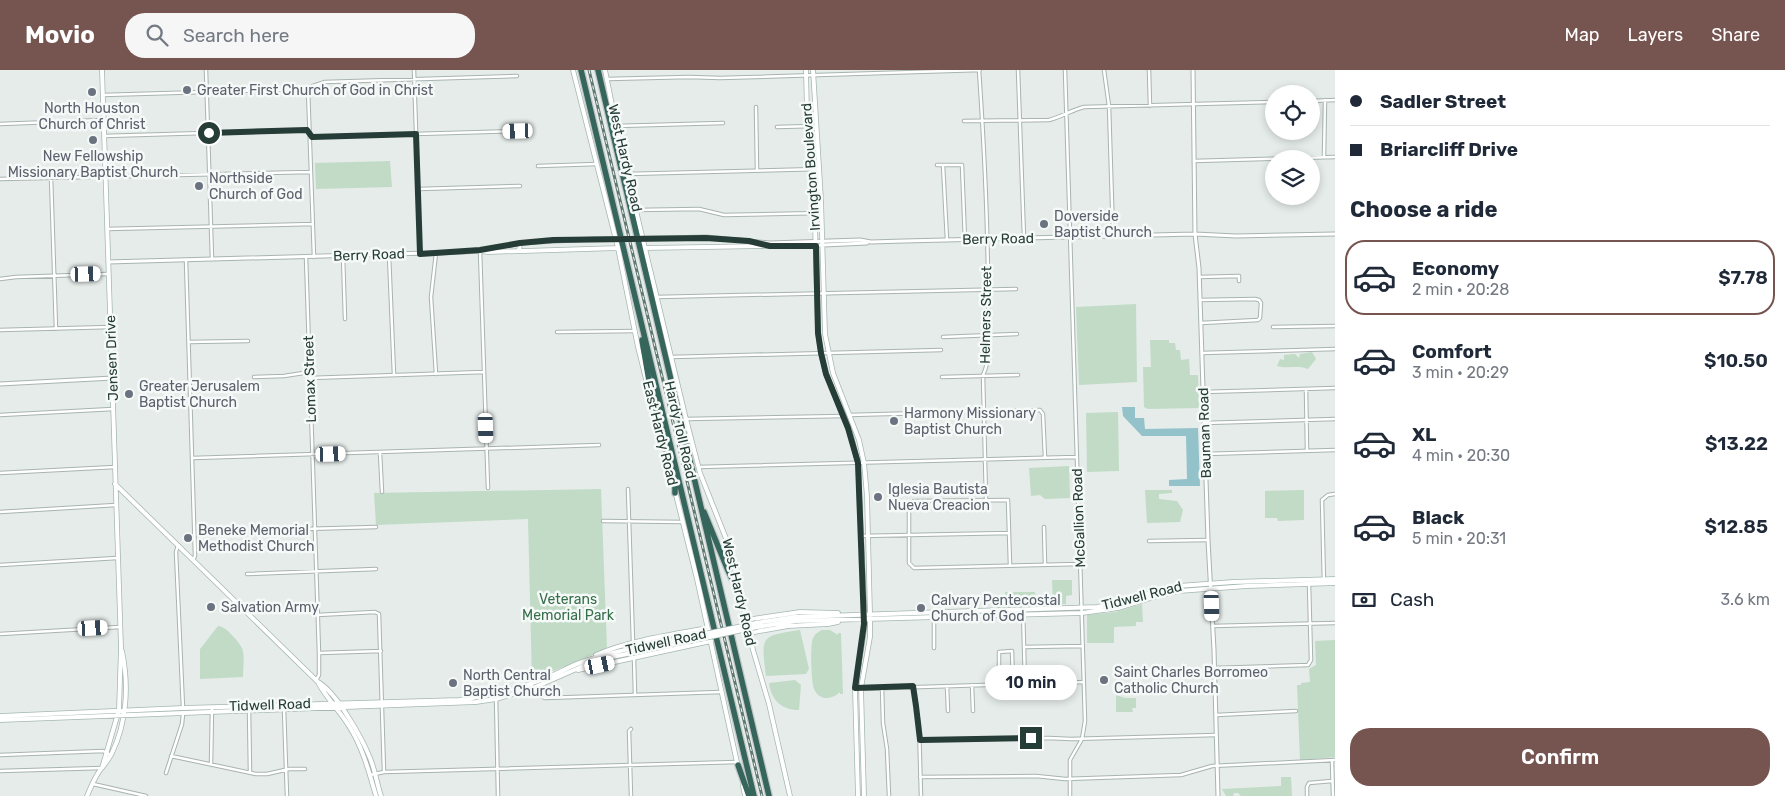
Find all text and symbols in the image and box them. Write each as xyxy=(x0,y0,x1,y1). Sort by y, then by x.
search box xyxy=(125,13,475,58)
text: Movio xyxy=(25,21,95,49)
icon: search xyxy=(143,21,171,49)
text: Search here xyxy=(183,24,289,47)
text: Map xyxy=(1565,24,1600,46)
text: Layers xyxy=(1628,24,1683,46)
text: Share xyxy=(1711,24,1760,46)
place label: Greater First Church of God in Christ xyxy=(197,82,434,99)
marker: Greater First Church of God in Christ xyxy=(181,84,193,96)
map controls xyxy=(1265,85,1320,205)
button: locate xyxy=(1265,85,1320,140)
marker: North Houston Church of Christ xyxy=(86,86,98,98)
text: Sadler Street xyxy=(1380,90,1506,113)
place label: North Houston Church of Christ xyxy=(39,100,146,133)
street label: West Hardy Road xyxy=(604,102,646,214)
street label: Irvington Boulevard xyxy=(798,103,824,231)
route start xyxy=(198,122,220,144)
car xyxy=(502,123,533,139)
marker: New Fellowship Missionary Baptist Church xyxy=(87,134,99,146)
text: Briarcliff Drive xyxy=(1380,138,1518,161)
place label: New Fellowship Missionary Baptist Church xyxy=(8,148,178,181)
button: layers xyxy=(1265,150,1320,205)
place label: Northside Church of God xyxy=(209,170,303,203)
marker: Northside Church of God xyxy=(193,180,205,192)
text: Choose a ride xyxy=(1350,196,1497,223)
place label: Doverside Baptist Church xyxy=(1054,208,1152,241)
marker: Doverside Baptist Church xyxy=(1038,218,1050,230)
street label: Berry Road xyxy=(962,230,1034,248)
street label: Berry Road xyxy=(333,245,405,265)
icon: car xyxy=(1352,255,1397,300)
text: Economy xyxy=(1412,257,1499,280)
street label: Helmers Street xyxy=(977,265,995,364)
car xyxy=(70,266,101,282)
text: $7.78 xyxy=(1718,266,1768,289)
text: 2 min · 20:28 xyxy=(1412,280,1509,299)
street label: Jensen Drive xyxy=(102,315,122,401)
street label: Lomax Street xyxy=(300,335,320,423)
icon: car xyxy=(1352,338,1397,383)
text: Comfort xyxy=(1412,340,1492,363)
text: $10.50 xyxy=(1704,349,1768,372)
text: 3 min · 20:29 xyxy=(1412,363,1509,382)
place label: Greater Jerusalem Baptist Church xyxy=(139,378,260,411)
street label: East Hardy Road xyxy=(639,379,681,487)
street label: Hardy Toll Road xyxy=(660,379,700,481)
street label: Bauman Road xyxy=(1195,387,1215,479)
marker: Greater Jerusalem Baptist Church xyxy=(123,388,135,400)
place label: Harmony Missionary Baptist Church xyxy=(904,405,1036,438)
car xyxy=(477,413,494,443)
marker: Harmony Missionary Baptist Church xyxy=(888,415,900,427)
icon: car xyxy=(1352,421,1397,466)
text: XL xyxy=(1412,423,1436,446)
text: $13.22 xyxy=(1705,432,1768,455)
car xyxy=(315,446,346,462)
text: 4 min · 20:30 xyxy=(1412,446,1510,465)
street label: McGallion Road xyxy=(1069,468,1089,568)
place label: Iglesia Bautista Nueva Creacion xyxy=(888,481,990,514)
marker: Iglesia Bautista Nueva Creacion xyxy=(872,491,884,503)
icon: car xyxy=(1352,504,1397,549)
text: Black xyxy=(1412,506,1464,529)
text: $12.85 xyxy=(1705,515,1768,538)
place label: Beneke Memorial Methodist Church xyxy=(198,522,314,555)
text: 5 min · 20:31 xyxy=(1412,529,1506,548)
marker: Beneke Memorial Methodist Church xyxy=(182,532,194,544)
street label: West Hardy Road xyxy=(718,536,760,648)
street label: Tidwell Road xyxy=(1100,578,1184,614)
icon: cash xyxy=(1350,586,1378,614)
text: Cash xyxy=(1390,588,1434,611)
text: 3.6 km xyxy=(1720,590,1770,609)
park label: Veterans Memorial Park xyxy=(522,591,615,624)
car xyxy=(1203,591,1220,621)
place label: Calvary Pentecostal Church of God xyxy=(931,592,1061,625)
place label: Salvation Army xyxy=(221,599,319,616)
marker: Salvation Army xyxy=(205,601,217,613)
marker: Calvary Pentecostal Church of God xyxy=(915,602,927,614)
car xyxy=(77,620,108,636)
street label: Tidwell Road xyxy=(624,625,708,659)
car xyxy=(583,655,616,675)
place label: Saint Charles Borromeo Catholic Church xyxy=(1114,664,1268,697)
callout: 10 min xyxy=(985,666,1077,700)
place label: North Central Baptist Church xyxy=(463,667,561,700)
text: 10 min xyxy=(1006,673,1056,692)
marker: Saint Charles Borromeo Catholic Church xyxy=(1098,674,1110,686)
marker: North Central Baptist Church xyxy=(447,677,459,689)
street label: Tidwell Road xyxy=(229,695,311,715)
route end xyxy=(1020,727,1042,749)
button: Confirm xyxy=(1350,728,1770,786)

